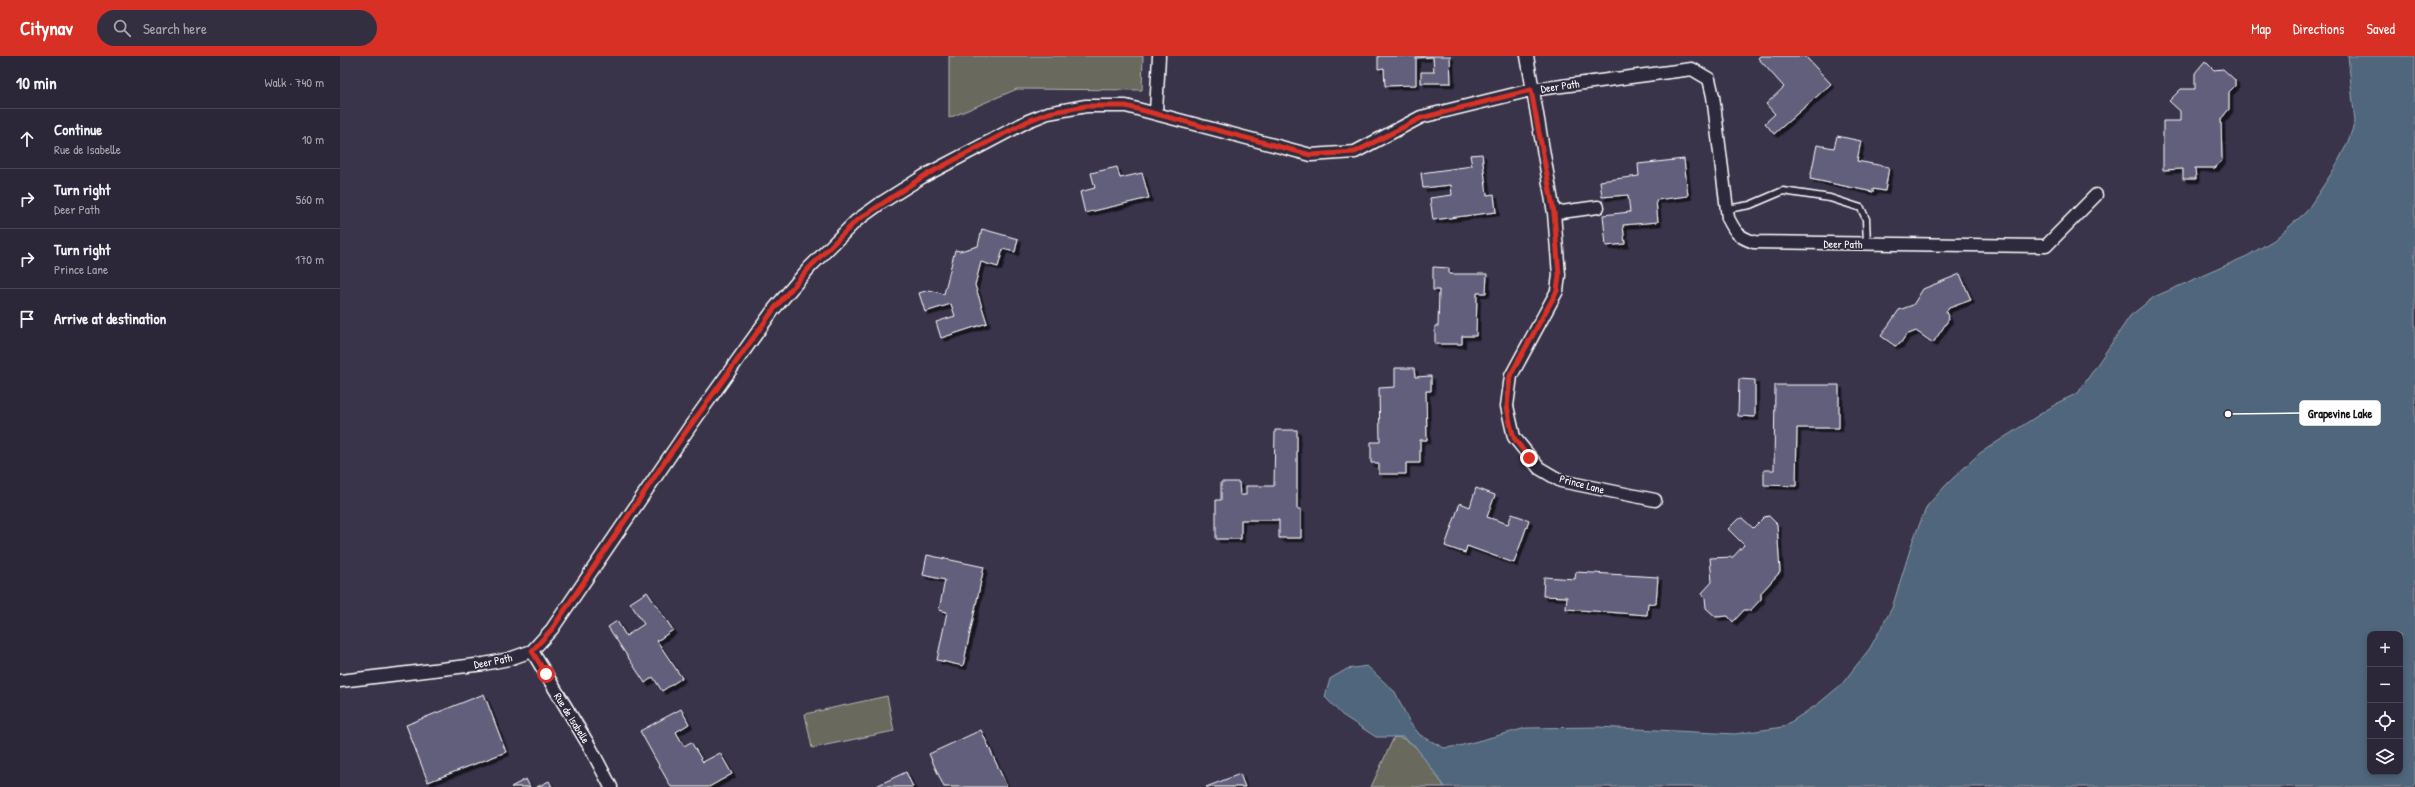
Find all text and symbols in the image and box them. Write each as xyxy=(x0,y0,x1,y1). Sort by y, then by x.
search box xyxy=(97,10,377,46)
text: Citynav xyxy=(20,15,73,41)
icon: search xyxy=(111,17,133,39)
text: Search here xyxy=(143,18,207,39)
text: Map xyxy=(2251,19,2271,38)
text: Directions xyxy=(2293,19,2344,38)
text: Saved xyxy=(2366,19,2395,38)
text: 10 min xyxy=(16,71,57,94)
text: Walk · 740 m xyxy=(264,73,324,91)
street label: Deer Path xyxy=(1540,76,1581,96)
text: Continue xyxy=(54,119,102,140)
icon: ahead xyxy=(16,128,38,150)
text: 10 m xyxy=(302,130,324,148)
text: Rue de Isabelle xyxy=(54,140,121,158)
text: Turn right xyxy=(54,179,110,200)
icon: right xyxy=(16,188,38,210)
text: 560 m xyxy=(296,190,324,208)
text: Deer Path xyxy=(54,200,100,218)
street label: Deer Path xyxy=(1823,237,1863,251)
text: Turn right xyxy=(54,239,110,260)
icon: right xyxy=(16,248,38,270)
text: 170 m xyxy=(295,250,324,268)
text: Prince Lane xyxy=(54,260,108,278)
icon: arrive xyxy=(16,308,38,330)
text: Arrive at destination xyxy=(54,308,166,329)
callout: Grapevine Lake xyxy=(2300,401,2380,425)
text: Grapevine Lake xyxy=(2308,405,2372,423)
route end xyxy=(1520,449,1538,467)
street label: Prince Lane xyxy=(1558,471,1607,497)
map controls xyxy=(2367,631,2403,775)
button: + xyxy=(2367,631,2403,667)
street label: Deer Path xyxy=(473,650,514,672)
route start xyxy=(537,665,555,683)
button: − xyxy=(2367,667,2403,703)
street label: Rue de Isabelle xyxy=(551,690,593,746)
button: locate xyxy=(2367,703,2403,739)
button: layers xyxy=(2367,739,2403,775)

